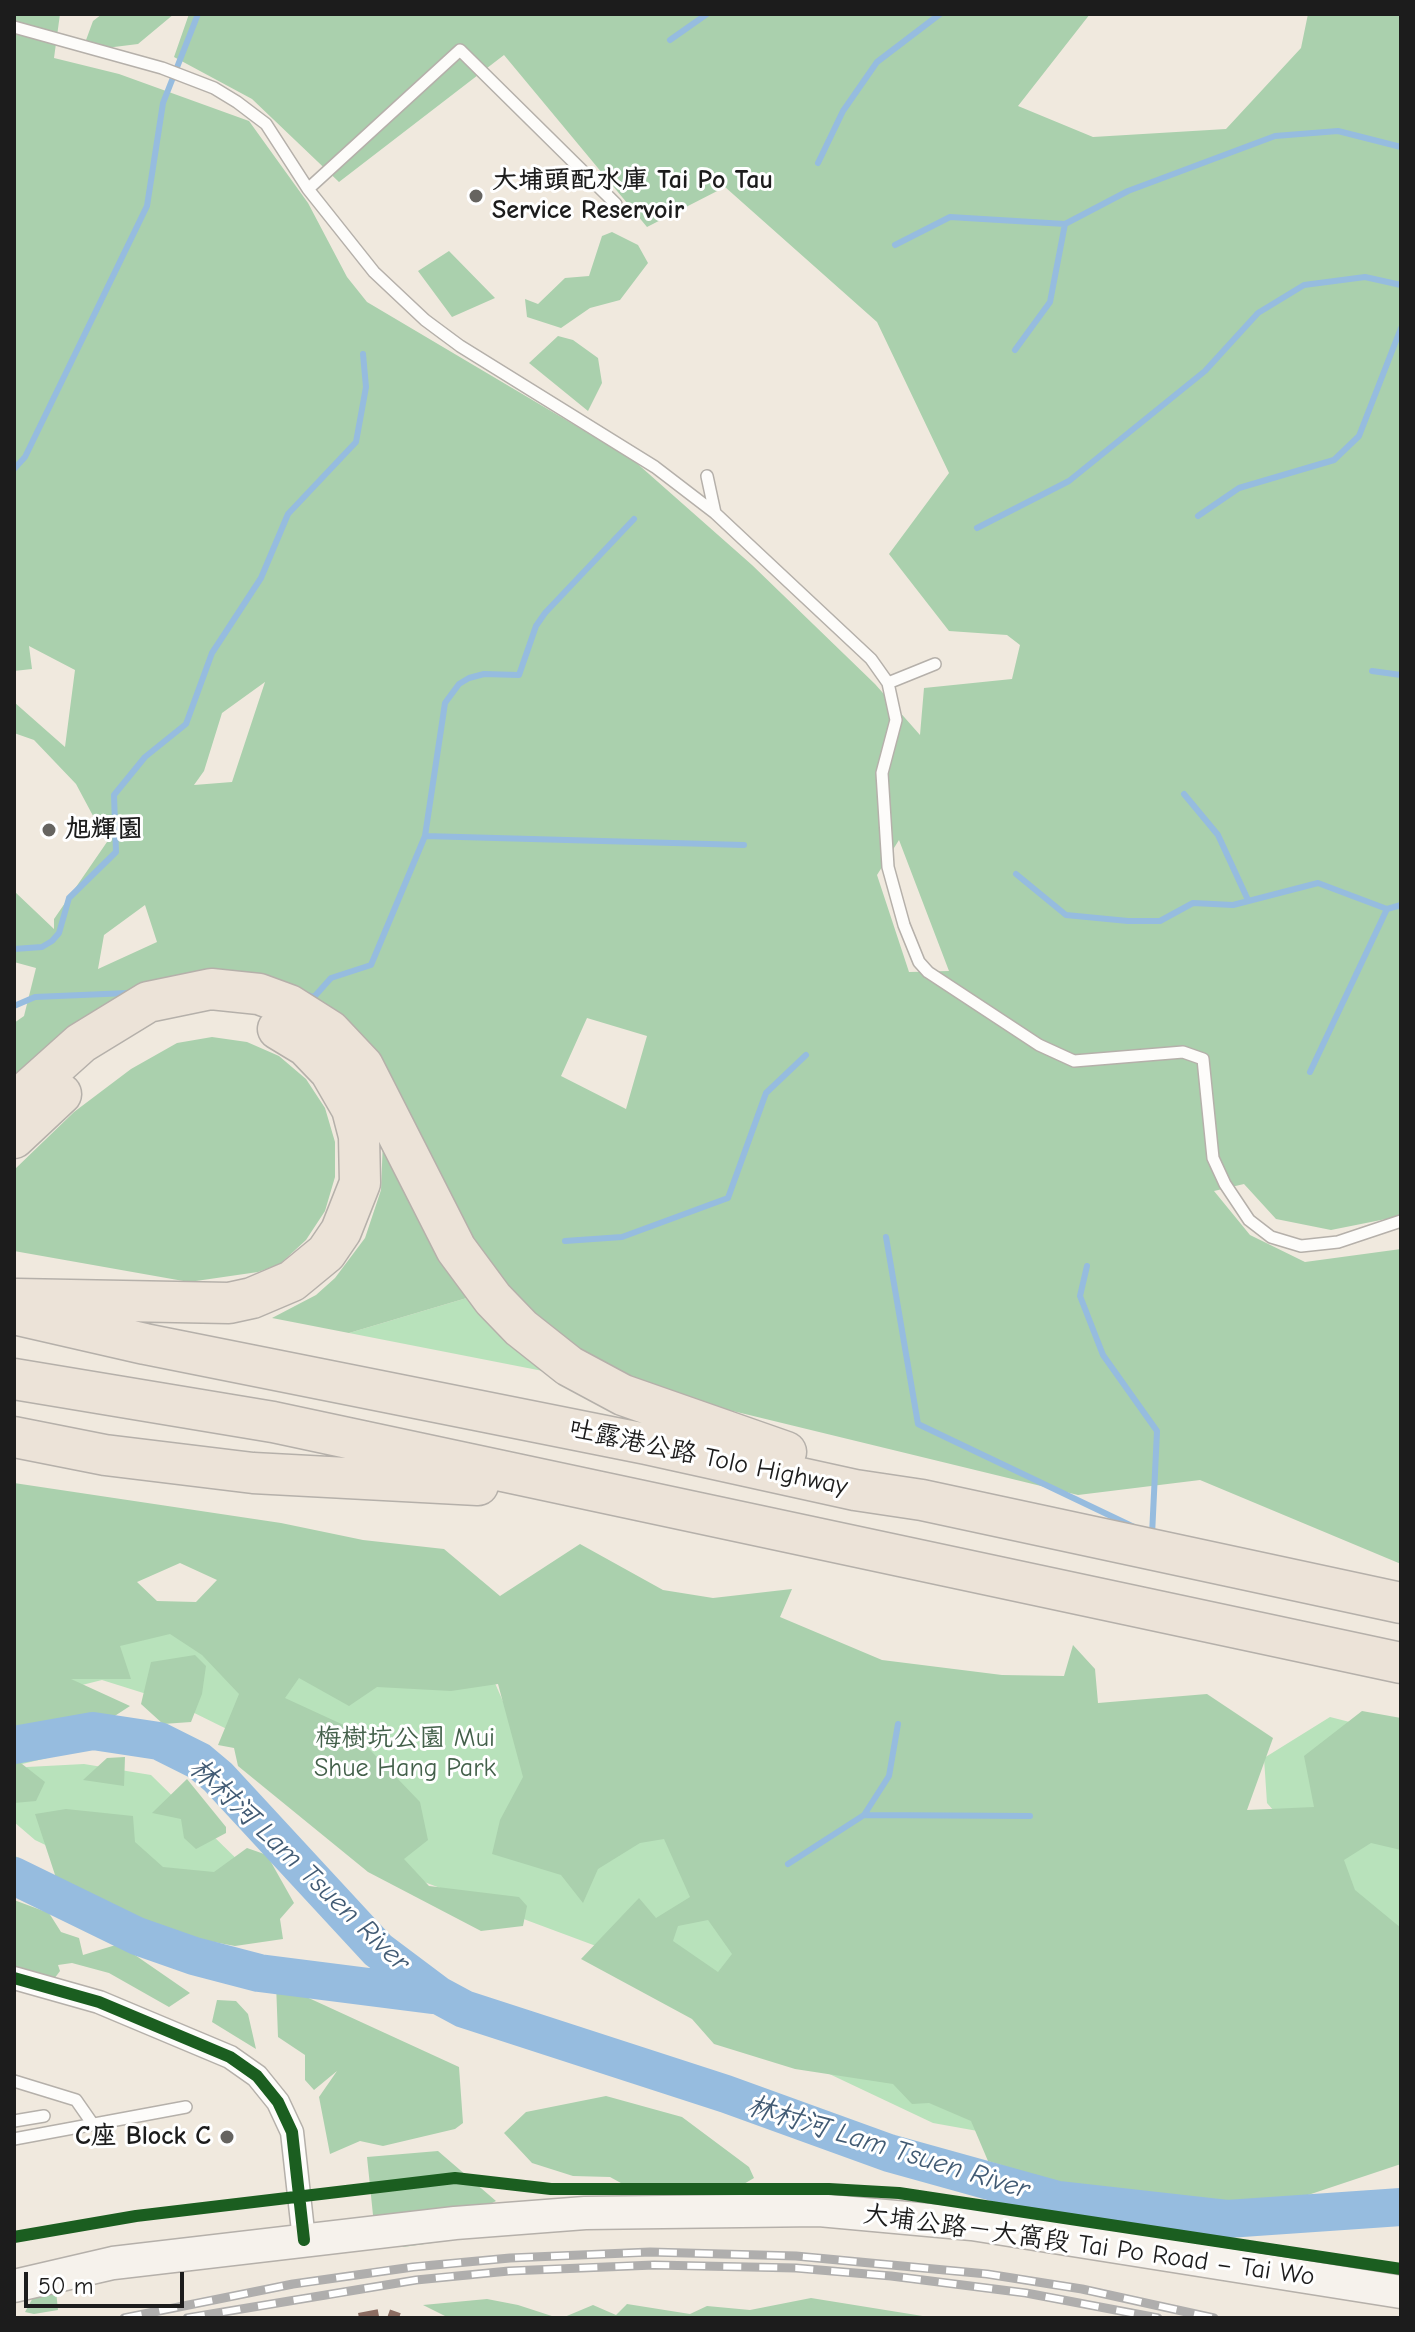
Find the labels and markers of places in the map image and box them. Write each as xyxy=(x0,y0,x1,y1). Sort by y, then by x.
place label: 大埔頭配水庫 Tai Po Tau Service Reservoir xyxy=(492,165,773,226)
marker: 大埔頭配水庫 Tai Po Tau Service Reservoir xyxy=(467,187,485,205)
place label: 旭輝園 xyxy=(65,814,143,846)
marker: 旭輝園 xyxy=(40,821,58,839)
place label: C座 Block C xyxy=(75,2121,211,2153)
marker: C座 Block C xyxy=(218,2128,236,2146)

